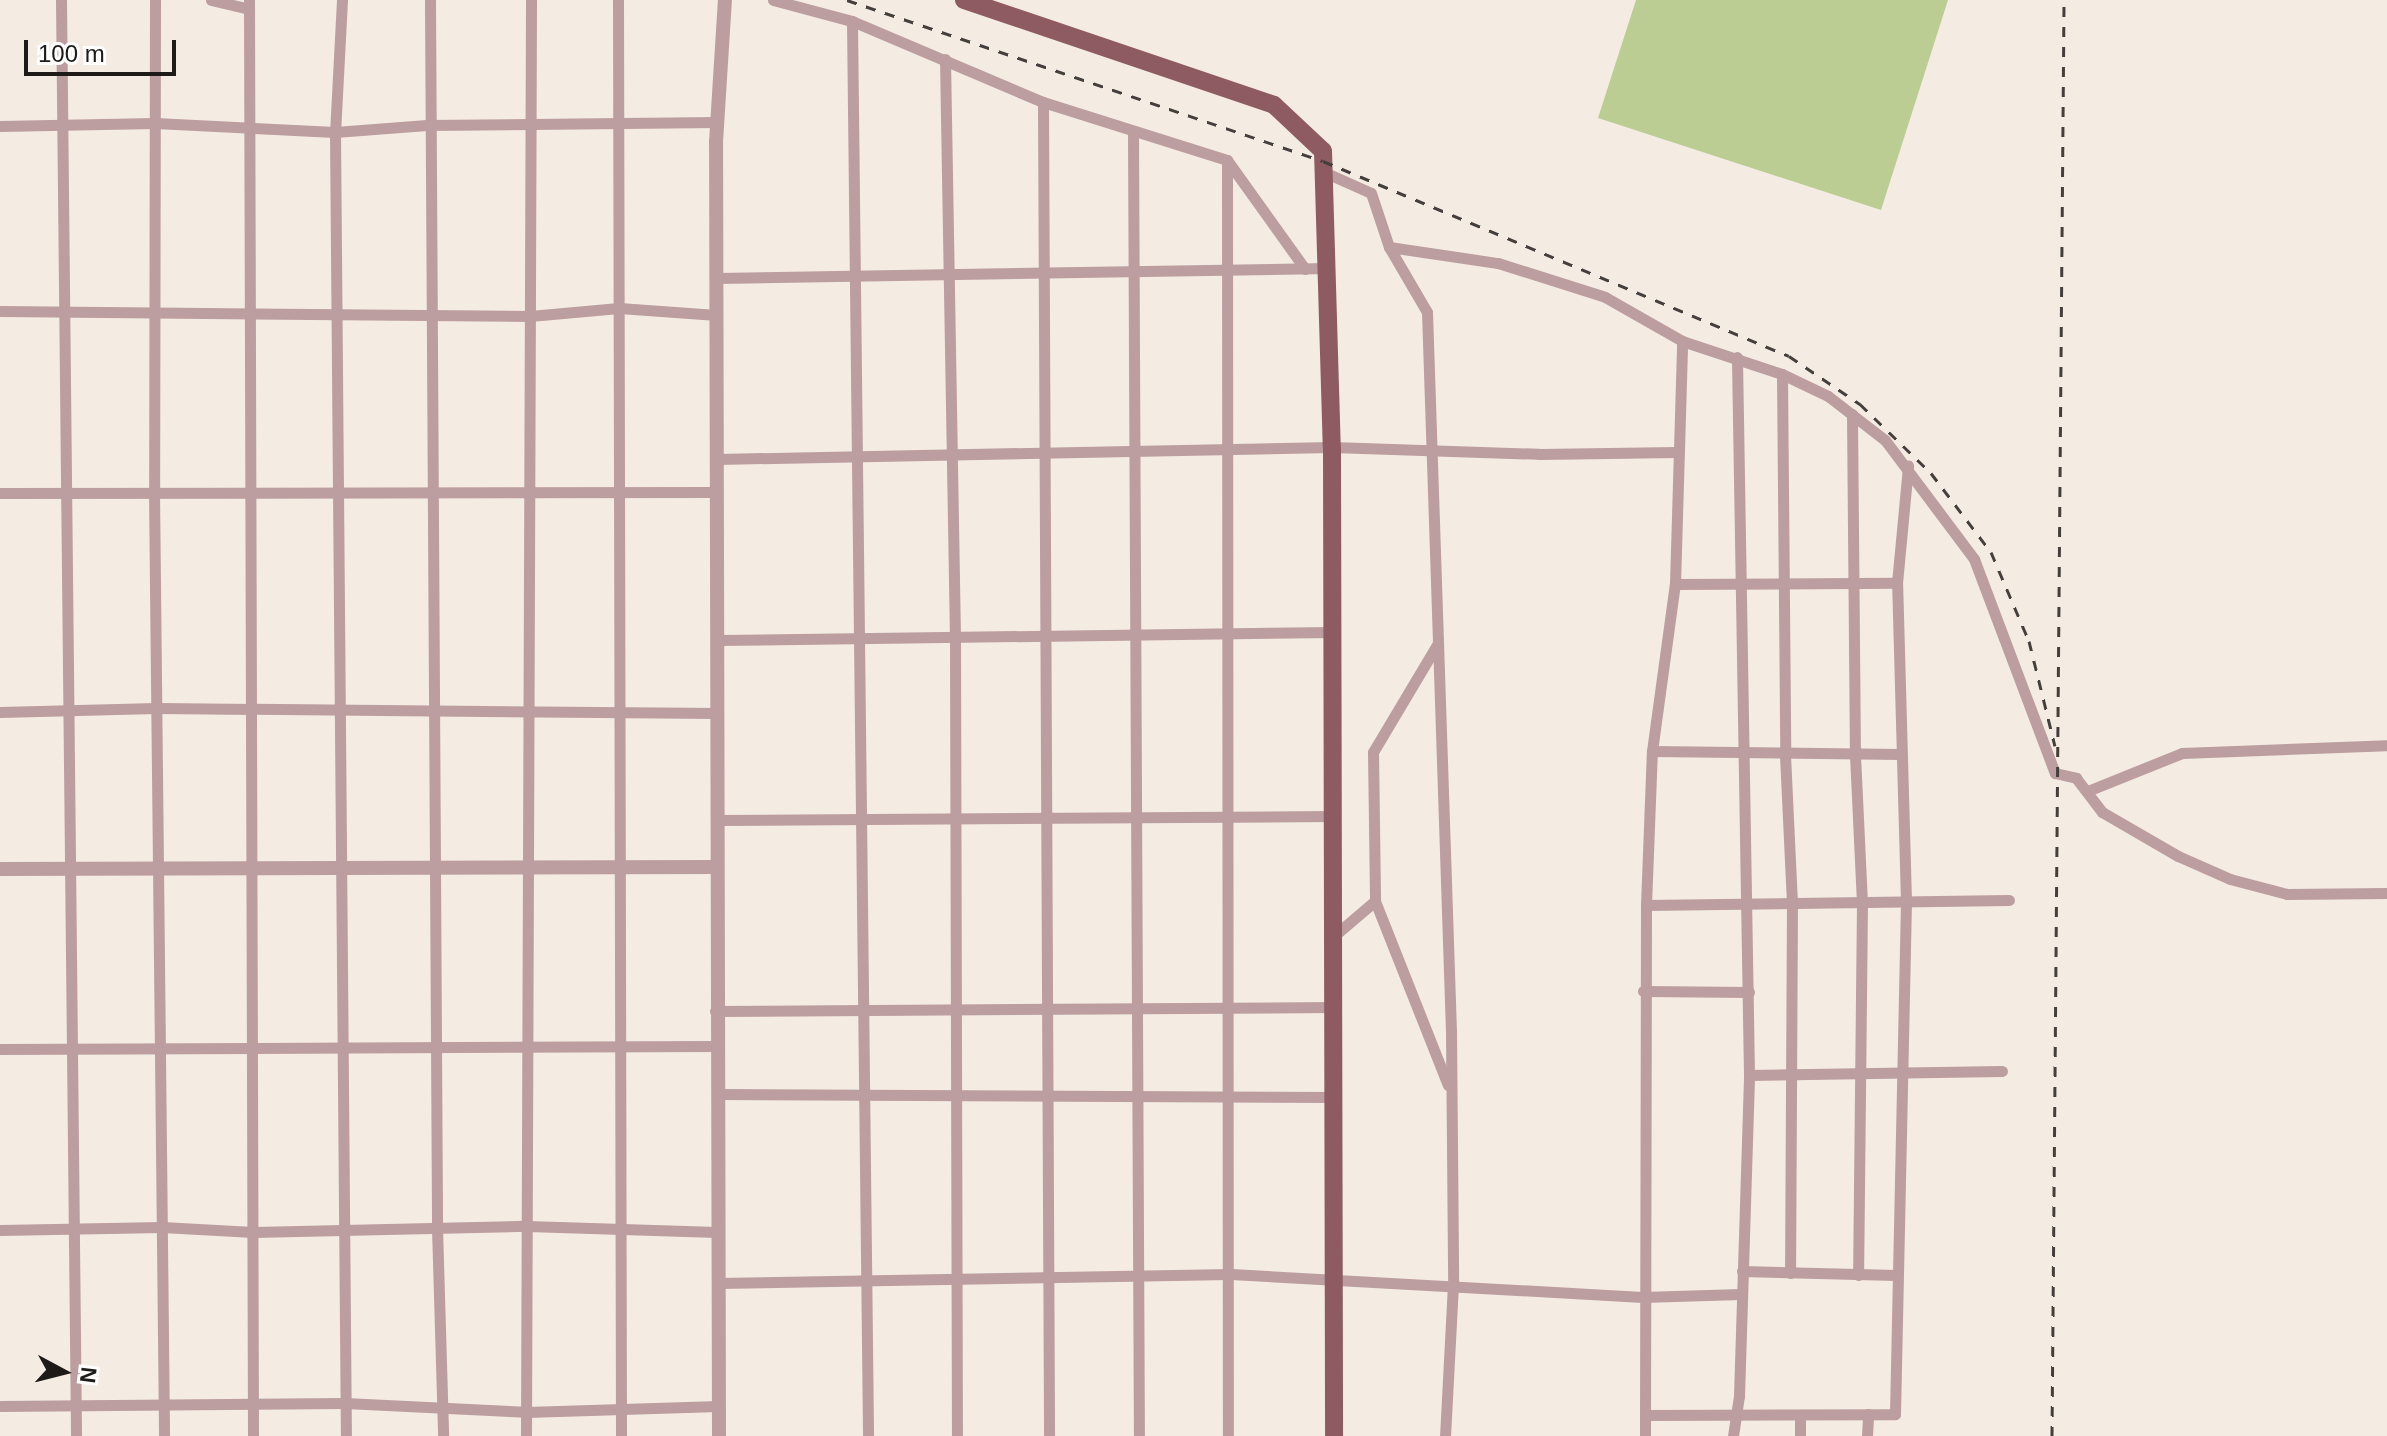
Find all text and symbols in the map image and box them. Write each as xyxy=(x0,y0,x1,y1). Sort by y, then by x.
scale bar xyxy=(28,24,180,74)
text: 100 m xyxy=(38,40,105,67)
north arrow xyxy=(24,1332,104,1412)
text: N xyxy=(75,1366,102,1384)

